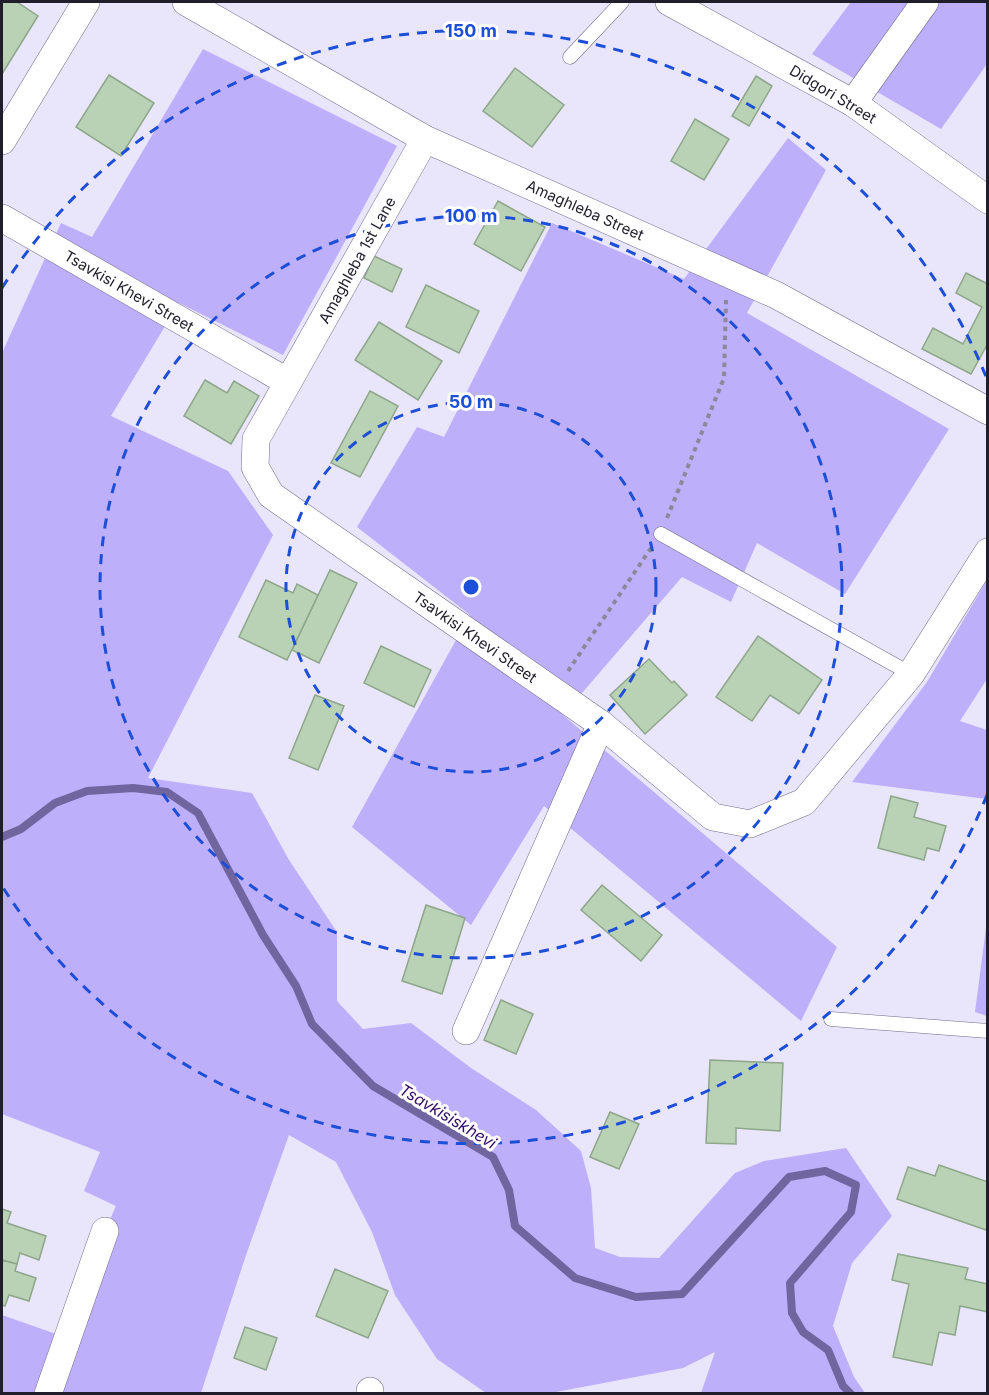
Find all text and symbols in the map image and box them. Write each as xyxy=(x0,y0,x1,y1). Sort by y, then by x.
text: 150 m xyxy=(445,20,497,41)
street label: Didgori Street xyxy=(786,61,880,127)
street label: Amaghleba Street xyxy=(523,176,647,244)
street label: Amaghleba 1st Lane xyxy=(314,193,400,327)
text: 100 m xyxy=(445,205,497,226)
street label: Tsavkisi Khevi Street xyxy=(61,246,197,336)
text: 50 m xyxy=(449,391,493,412)
centre of rings xyxy=(461,577,481,597)
street label: Tsavkisi Khevi Street xyxy=(409,587,541,687)
water label: Tsavkisiskhevi xyxy=(396,1079,501,1153)

